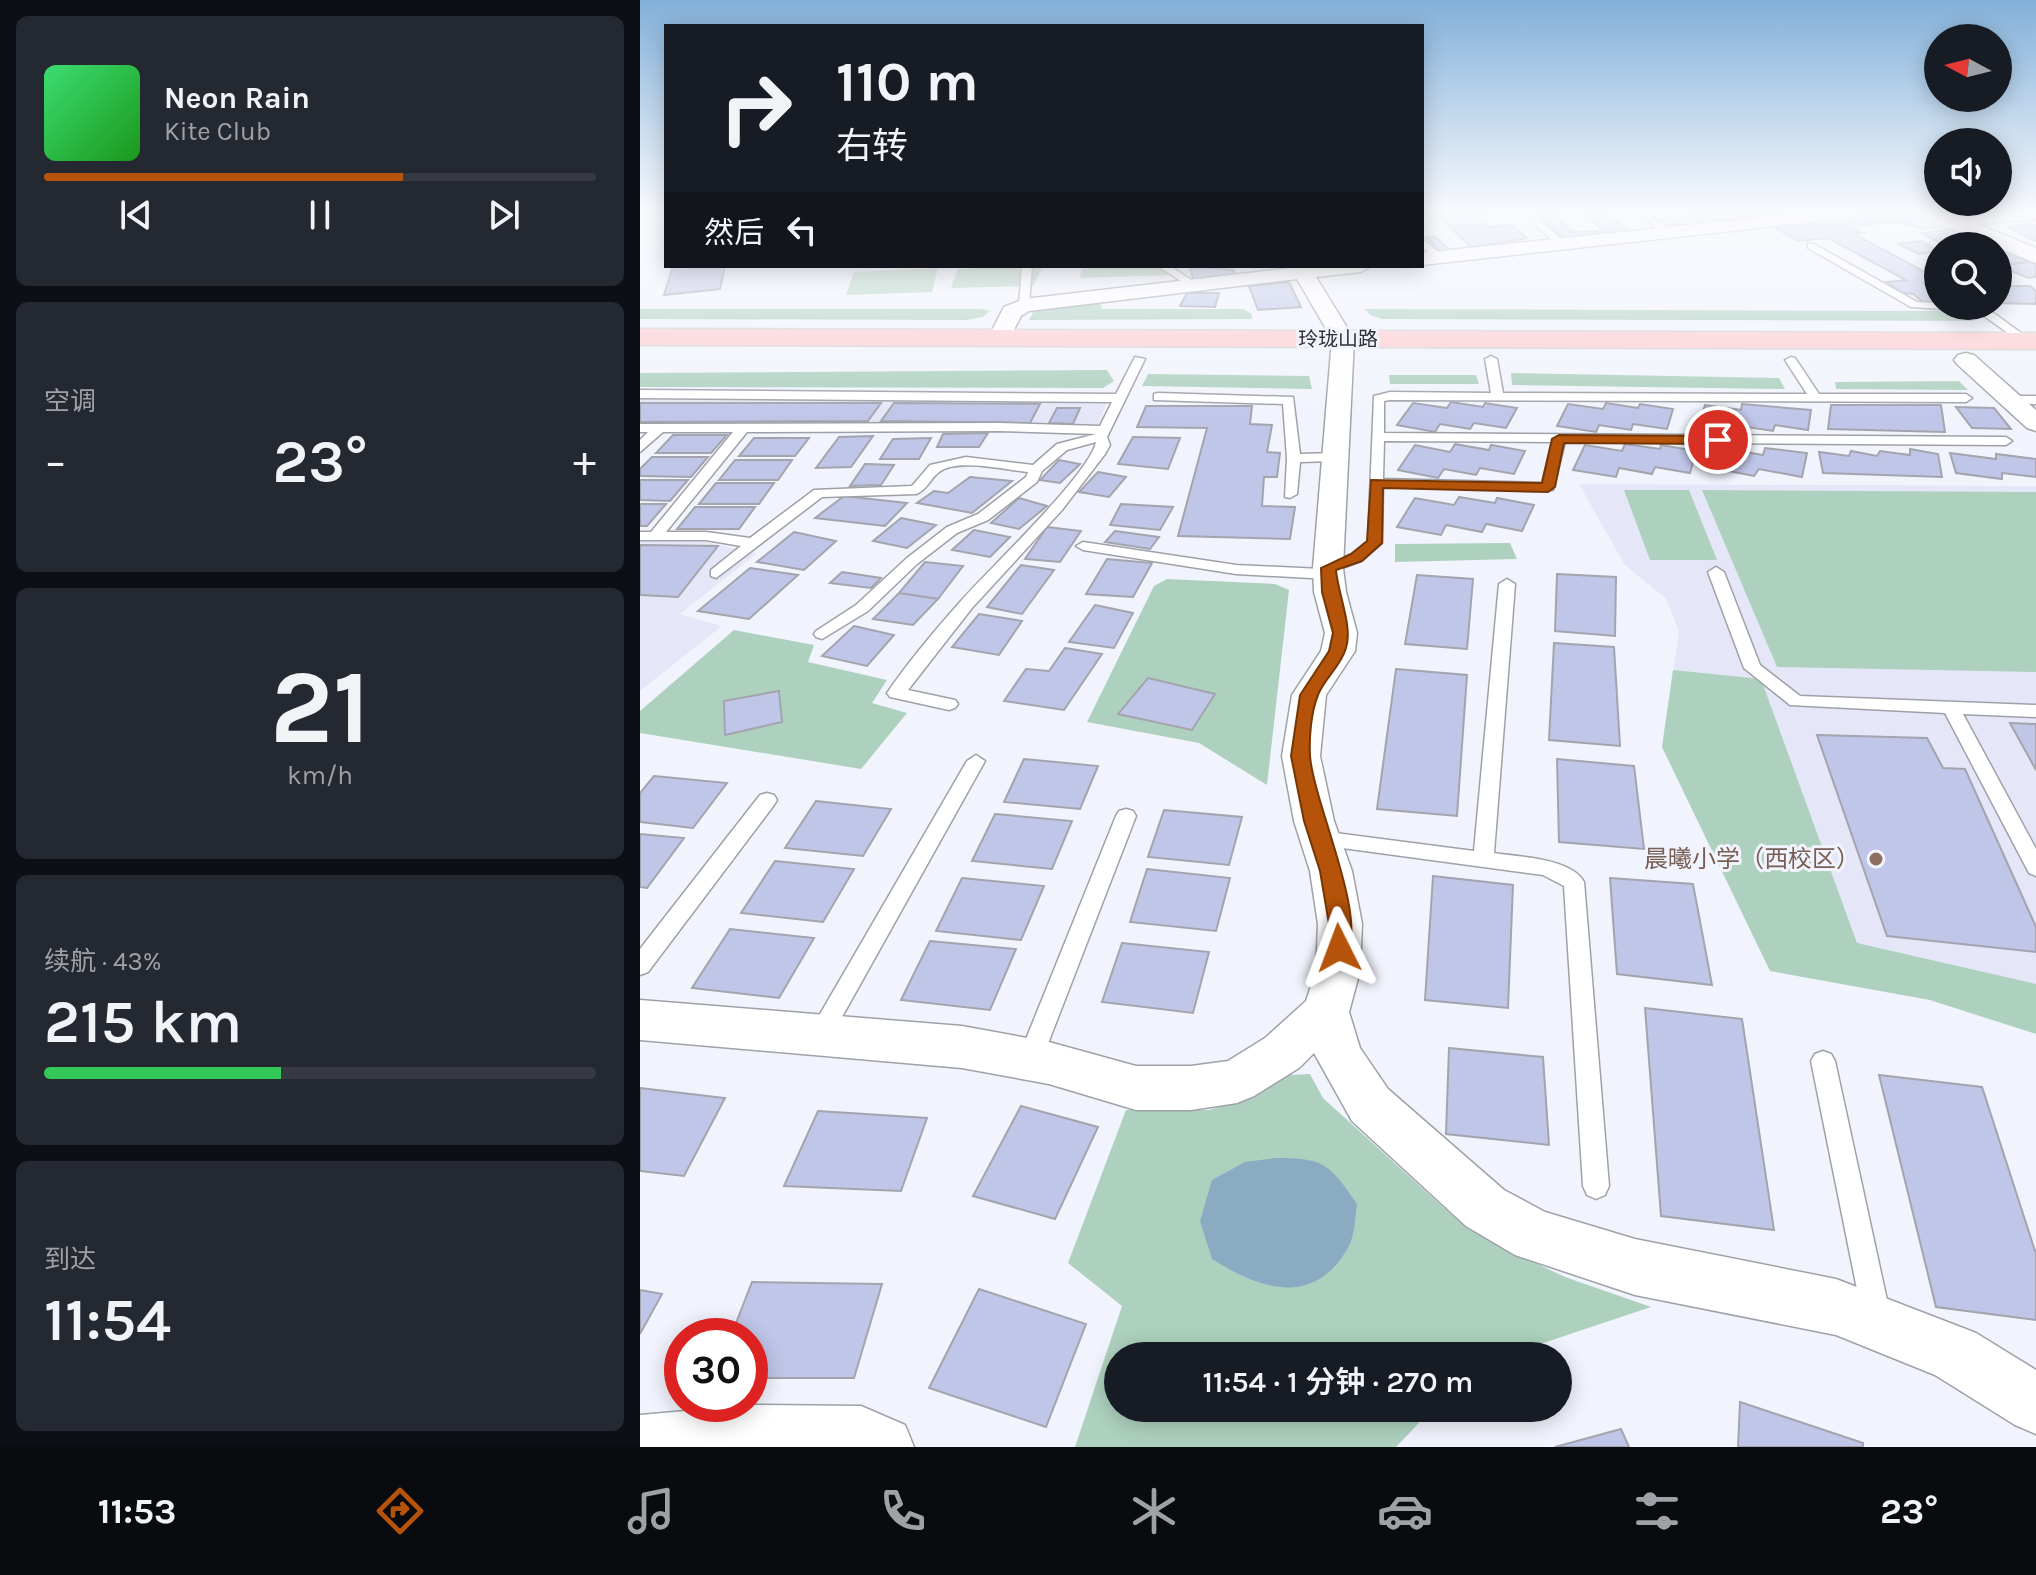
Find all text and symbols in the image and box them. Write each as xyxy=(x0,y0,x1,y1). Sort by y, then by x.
north arrow xyxy=(1924,24,2012,112)
map controls xyxy=(1924,24,2012,320)
text: 110 m xyxy=(836,49,979,114)
icon: right xyxy=(704,56,808,160)
text: Neon Rain xyxy=(164,80,310,116)
text: Kite Club xyxy=(164,116,271,147)
text: 右转 xyxy=(836,125,908,167)
button: sound xyxy=(1924,128,2012,216)
icon: previous xyxy=(114,193,158,237)
icon: pause xyxy=(298,193,342,237)
icon: next xyxy=(482,193,526,237)
icon: left xyxy=(780,208,824,252)
text: 然后 xyxy=(704,215,764,251)
button: search xyxy=(1924,232,2012,320)
street label: 玲珑山路 xyxy=(1298,328,1378,351)
text: 空调 xyxy=(44,386,96,417)
pin xyxy=(1684,406,1752,474)
icon: arrive xyxy=(1696,418,1740,462)
text: 23° xyxy=(272,427,368,497)
text: − xyxy=(44,436,67,487)
text: + xyxy=(573,436,596,487)
text: 21 xyxy=(270,647,370,768)
text: km/h xyxy=(287,760,353,791)
place label: 晨曦小学（西校区） xyxy=(1644,845,1860,873)
marker: 晨曦小学（西校区） xyxy=(1867,850,1885,868)
position arrow xyxy=(1297,906,1381,990)
text: 续航 · 43% xyxy=(44,946,162,977)
text: 215 km xyxy=(44,987,242,1057)
text: 到达 xyxy=(44,1244,96,1275)
text: 11:54 xyxy=(44,1285,171,1355)
speed limit sign: 30 xyxy=(664,1318,768,1422)
text: 11:54 · 1 分钟 · 270 m xyxy=(1203,1364,1473,1400)
icon: directions xyxy=(372,1483,428,1539)
icon: music xyxy=(623,1483,679,1539)
icon: phone xyxy=(875,1483,931,1539)
icon: climate xyxy=(1126,1483,1182,1539)
icon: car xyxy=(1377,1483,1433,1539)
icon: filters xyxy=(1629,1483,1685,1539)
text: 11:53 xyxy=(98,1490,176,1532)
text: 23° xyxy=(1880,1490,1938,1532)

